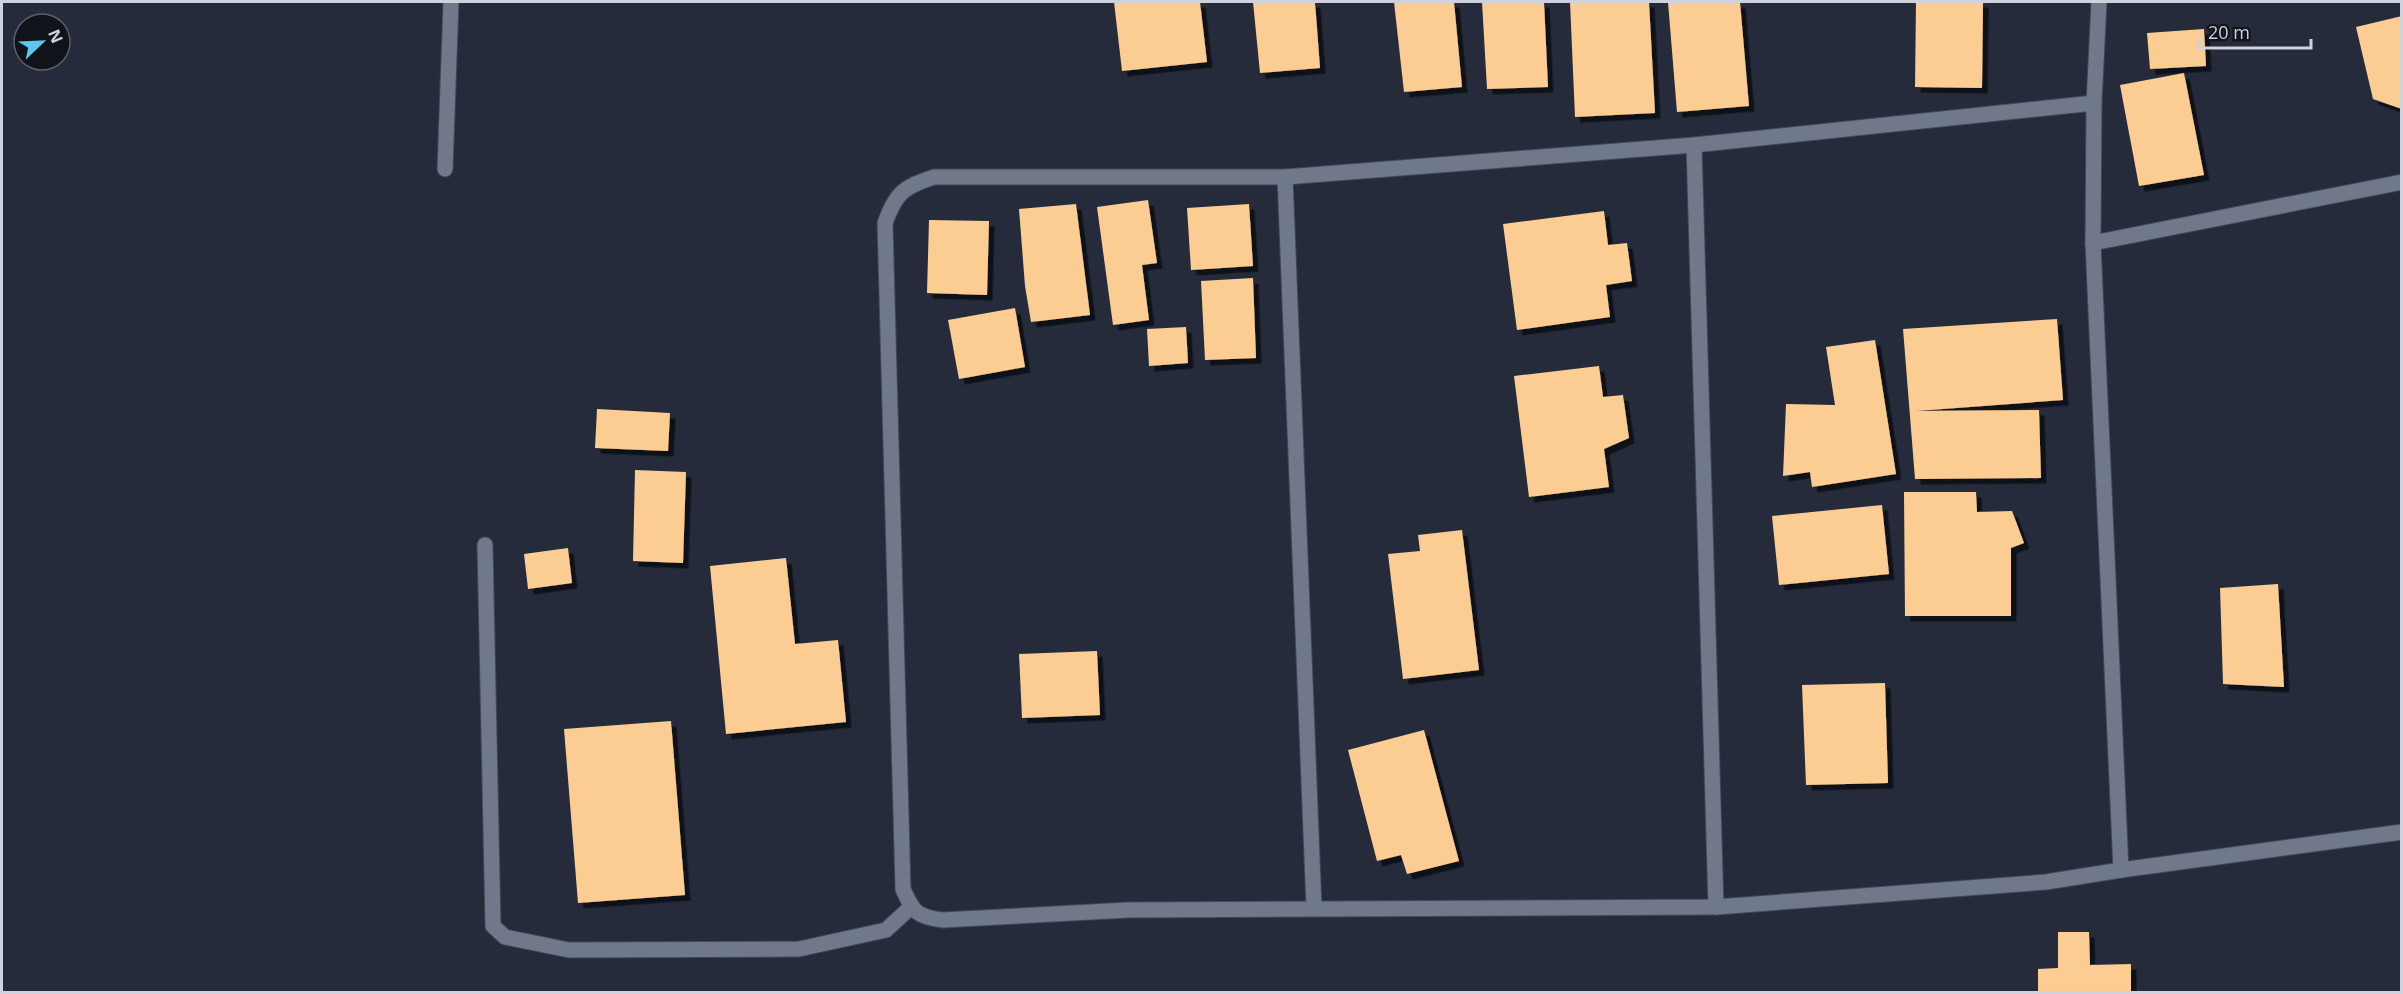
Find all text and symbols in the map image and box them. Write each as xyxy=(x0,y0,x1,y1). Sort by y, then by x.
north arrow xyxy=(12,12,72,72)
scale bar xyxy=(2199,12,2312,50)
text: 20 m xyxy=(2208,20,2250,44)
text: N xyxy=(43,26,68,46)

